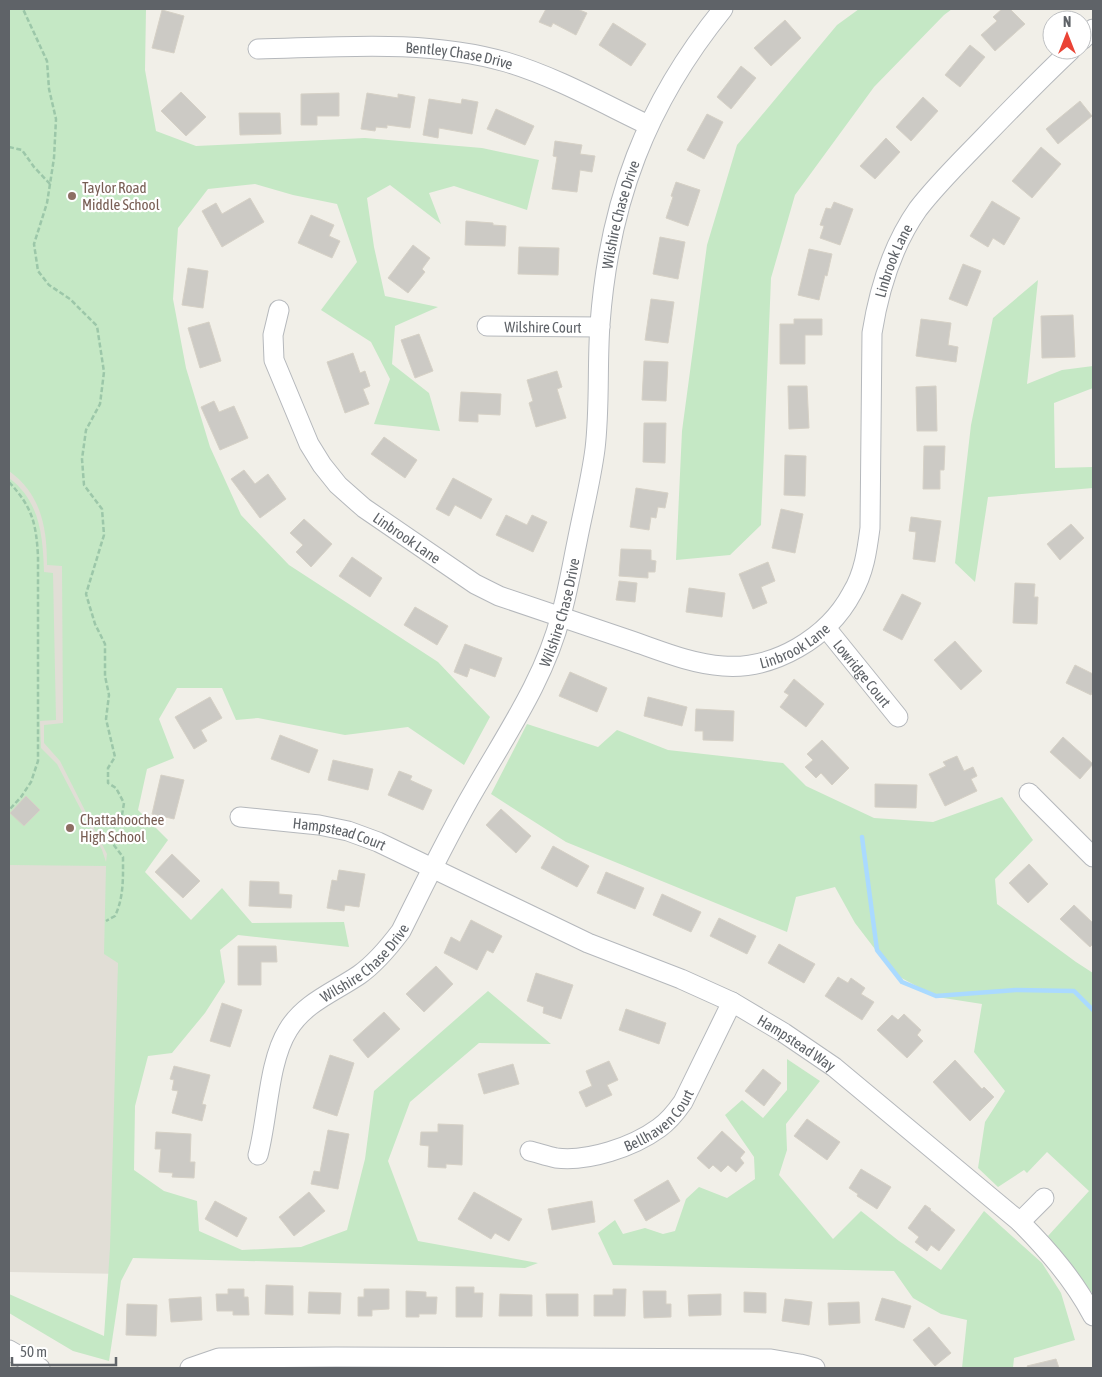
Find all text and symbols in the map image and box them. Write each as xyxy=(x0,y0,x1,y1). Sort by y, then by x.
north arrow xyxy=(1042,10,1092,60)
text: N xyxy=(1063,14,1071,30)
street label: Bentley Chase Drive xyxy=(405,38,515,72)
street label: Wilshire Chase Drive xyxy=(598,158,642,270)
place label: Taylor Road Middle School xyxy=(82,179,160,213)
marker: Taylor Road Middle School xyxy=(66,190,78,202)
street label: Linbrook Lane xyxy=(871,220,915,299)
street label: Wilshire Court xyxy=(504,318,582,335)
street label: Linbrook Lane xyxy=(370,509,444,567)
street label: Wilshire Chase Drive xyxy=(535,556,582,669)
street label: Linbrook Lane xyxy=(758,619,833,671)
street label: Lowridge Court xyxy=(830,636,895,710)
place label: Chattahoochee High School xyxy=(80,811,165,845)
street label: Hampstead Court xyxy=(292,814,389,853)
marker: Chattahoochee High School xyxy=(64,822,76,834)
street label: Wilshire Chase Drive xyxy=(317,921,412,1005)
street label: Hampstead Way xyxy=(755,1011,839,1074)
street label: Bellhaven Court xyxy=(621,1086,696,1154)
scale bar xyxy=(12,1334,116,1366)
text: 50 m xyxy=(20,1343,47,1360)

